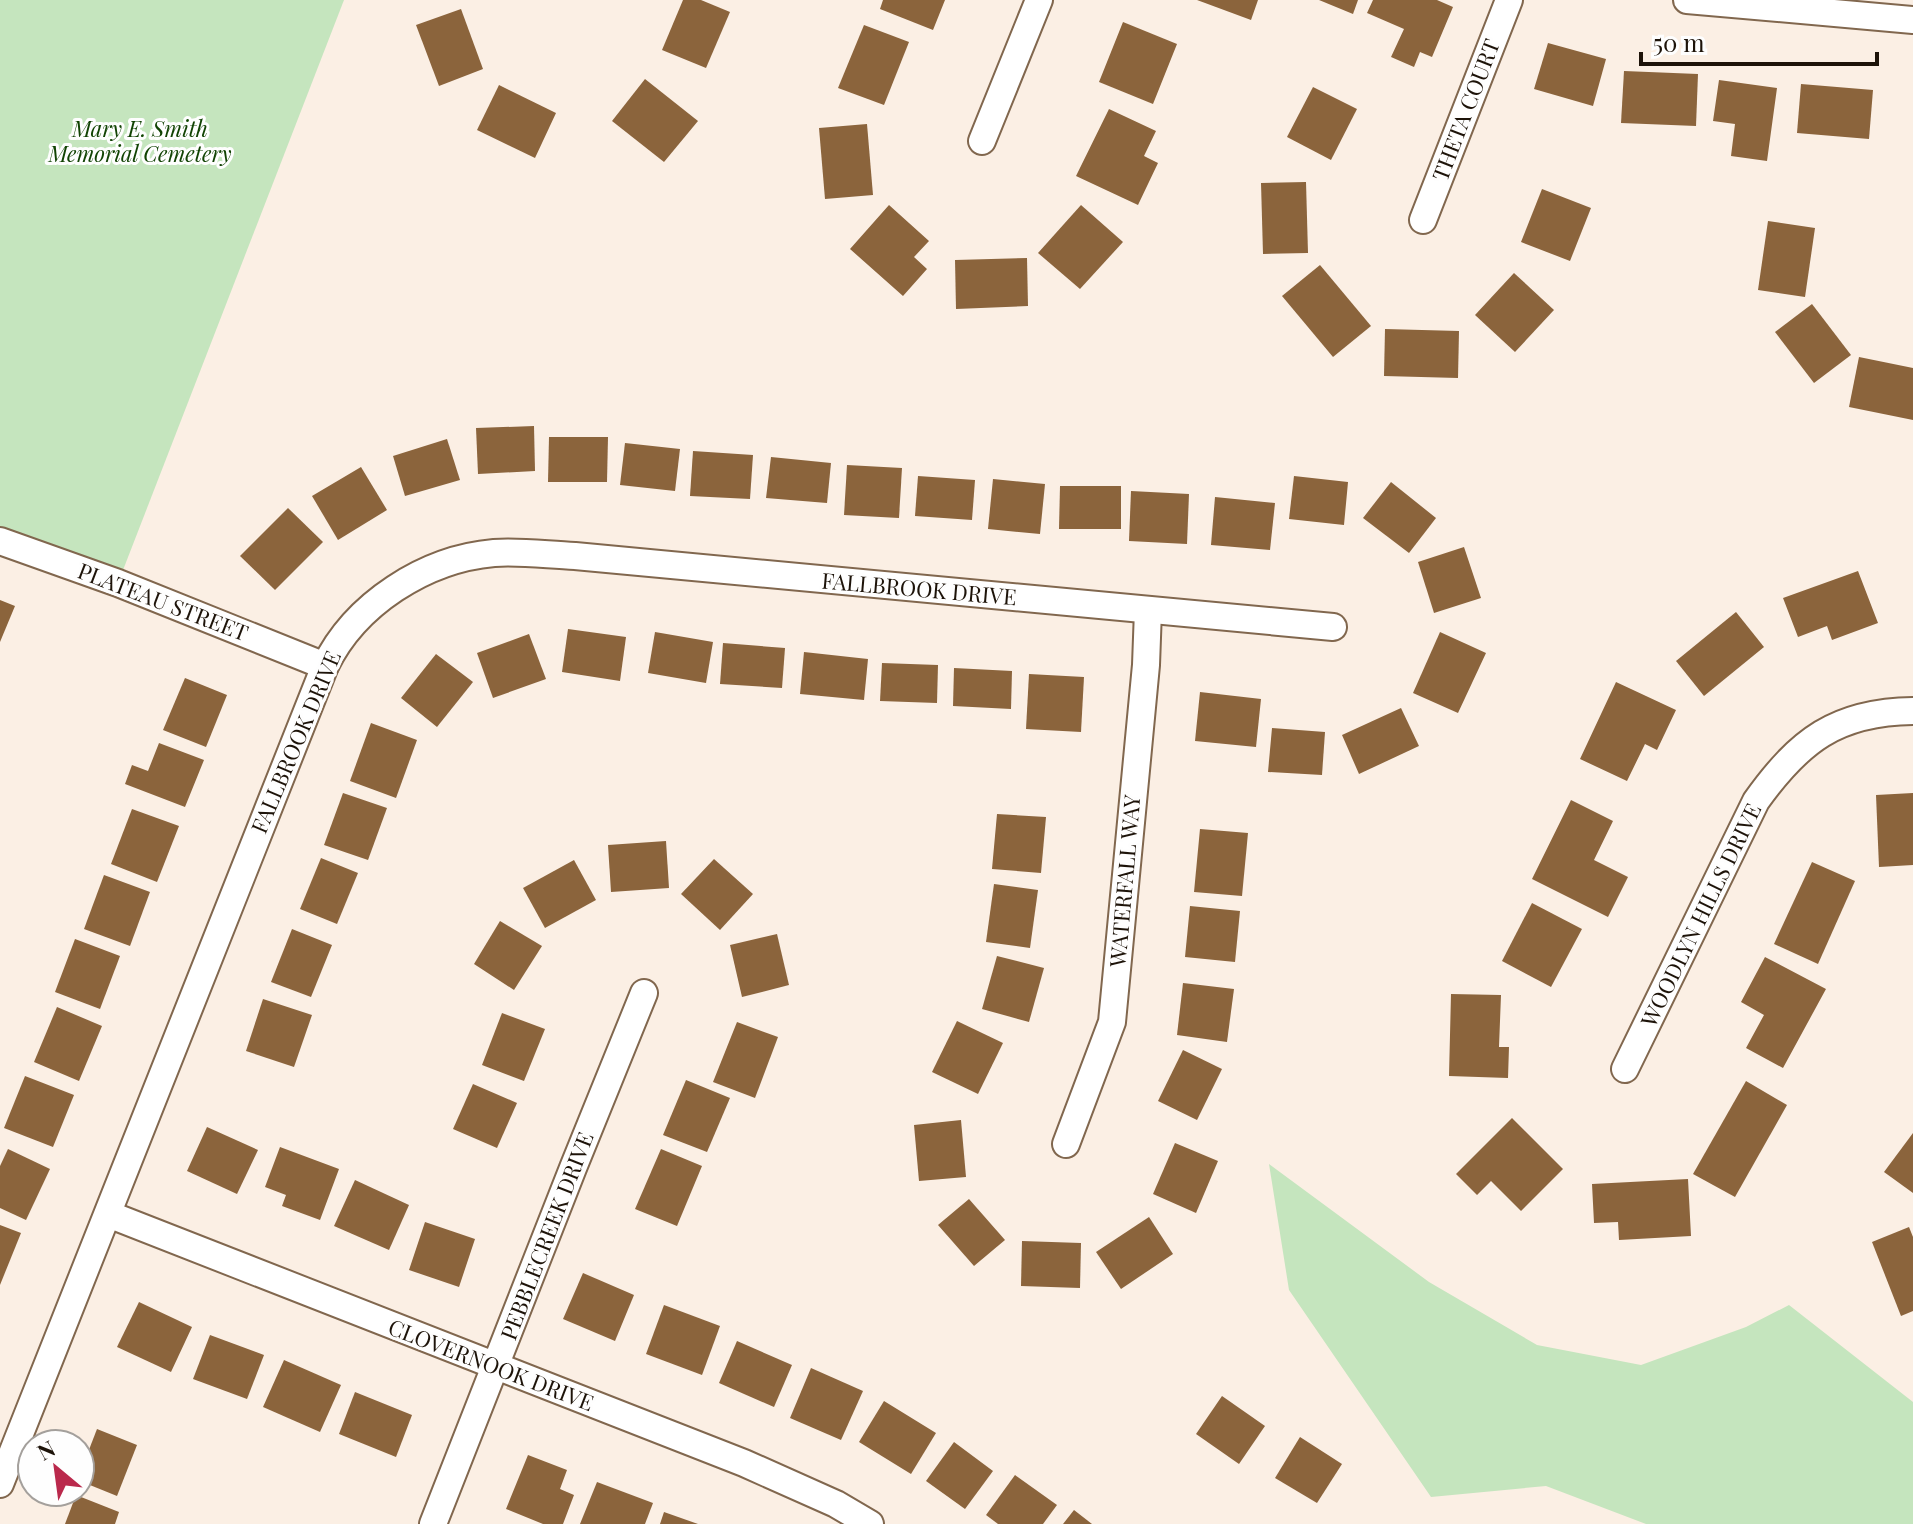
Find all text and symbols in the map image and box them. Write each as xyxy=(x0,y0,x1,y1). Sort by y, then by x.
scale bar xyxy=(1641,16,1877,66)
text: 50 m xyxy=(1653,26,1705,58)
street label: THETA COURT xyxy=(1424,34,1506,185)
park label: Mary E. Smith Memorial Cemetery xyxy=(47,113,232,168)
street label: PLATEAU STREET xyxy=(74,555,253,647)
street label: FALLBROOK DRIVE xyxy=(820,565,1018,611)
street label: FALLBROOK DRIVE xyxy=(243,646,347,837)
street label: WATERFALL WAY xyxy=(1101,794,1146,969)
street label: WOODLYN HILLS DRIVE xyxy=(1632,798,1767,1032)
street label: PEBBLECREEK DRIVE xyxy=(493,1127,600,1344)
street label: CLOVERNOOK DRIVE xyxy=(384,1311,598,1417)
north arrow xyxy=(16,1428,96,1508)
text: N xyxy=(32,1433,60,1467)

